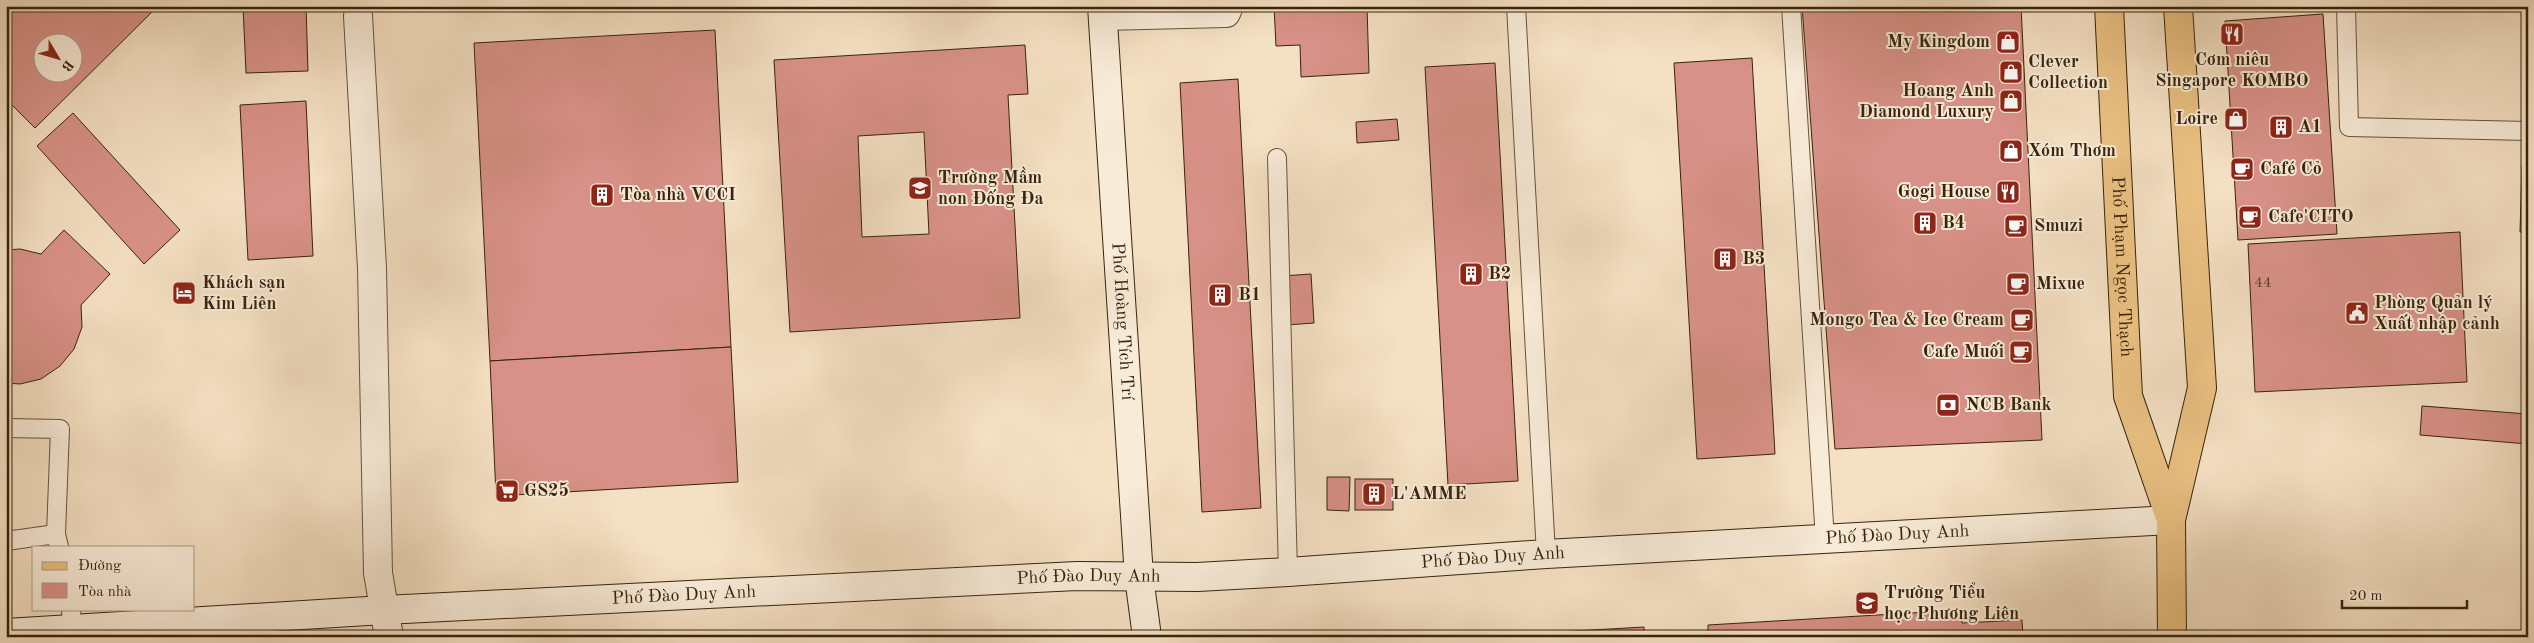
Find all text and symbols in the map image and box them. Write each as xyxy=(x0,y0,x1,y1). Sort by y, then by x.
restaurant icon: Cơm niêu Singapore KOMBO xyxy=(2219,21,2245,47)
shop icon: My Kingdom xyxy=(1995,29,2021,55)
north arrow xyxy=(32,32,82,82)
place label: My Kingdom xyxy=(1887,33,1990,51)
place label: Cơm niêu Singapore KOMBO xyxy=(2155,51,2309,90)
place label: Clever Collection xyxy=(2028,53,2108,92)
text: B xyxy=(59,57,76,74)
shop icon: Clever Collection xyxy=(1998,59,2024,85)
place label: Hoang Anh Diamond Luxury xyxy=(1859,82,1994,121)
shop icon: Hoang Anh Diamond Luxury xyxy=(1998,88,2024,114)
shop icon: Loire xyxy=(2223,106,2249,132)
place label: Loire xyxy=(2175,110,2218,128)
building icon: A1 xyxy=(2268,114,2294,140)
place label: A1 xyxy=(2298,118,2322,136)
shop icon: Xóm Thơm xyxy=(1998,138,2024,164)
place label: Xóm Thơm xyxy=(2028,142,2116,160)
cafe icon: Café Cỏ xyxy=(2229,156,2255,182)
place label: Café Cỏ xyxy=(2260,160,2322,178)
place label: Trường Mầm non Đống Đa xyxy=(938,166,1044,208)
school or university icon: Trường Mầm non Đống Đa xyxy=(907,175,933,201)
street label: Phố Phạm Ngọc Thạch xyxy=(2108,176,2135,358)
restaurant icon: Gogi House xyxy=(1995,179,2021,205)
building icon: Tòa nhà VCCI xyxy=(589,182,615,208)
place label: Gogi House xyxy=(1898,183,1990,201)
place label: Tòa nhà VCCI xyxy=(620,186,736,204)
cafe icon: Cafe'CITO xyxy=(2237,204,2263,230)
place label: Cafe'CITO xyxy=(2268,208,2354,226)
building icon: B4 xyxy=(1912,210,1938,236)
cafe icon: Smuzi xyxy=(2003,213,2029,239)
place label: B4 xyxy=(1942,214,1965,232)
place label: Smuzi xyxy=(2034,217,2083,235)
street label: Phố Hoàng Tích Trí xyxy=(1108,242,1137,401)
building icon: B3 xyxy=(1712,246,1738,272)
place label: B3 xyxy=(1742,250,1765,268)
building icon: B2 xyxy=(1458,261,1484,287)
place label: B2 xyxy=(1488,265,1511,283)
cafe icon: Mixue xyxy=(2005,271,2031,297)
place label: Khách sạn Kim Liên xyxy=(202,274,286,313)
place label: Mixue xyxy=(2036,275,2085,293)
house number: 44 xyxy=(2254,276,2272,291)
hotel icon: Khách sạn Kim Liên xyxy=(171,280,197,306)
building icon: B1 xyxy=(1207,282,1233,308)
place label: B1 xyxy=(1238,286,1261,304)
place label: Phòng Quản lý Xuất nhập cảnh xyxy=(2374,294,2500,333)
public building icon: Phòng Quản lý Xuất nhập cảnh xyxy=(2344,300,2370,326)
cafe icon: Mongo Tea & Ice Cream xyxy=(2009,307,2035,333)
place label: Mongo Tea & Ice Cream xyxy=(1810,311,2004,329)
cafe icon: Cafe Muối xyxy=(2008,339,2034,365)
place label: Cafe Muối xyxy=(1923,342,2004,361)
bank icon: NCB Bank xyxy=(1935,392,1961,418)
place label: NCB Bank xyxy=(1966,396,2051,414)
supermarket icon: GS25 xyxy=(494,478,520,504)
building icon: L'AMME xyxy=(1361,481,1387,507)
place label: GS25 xyxy=(524,482,569,500)
place label: L'AMME xyxy=(1392,485,1466,503)
street label: Phố Đào Duy Anh xyxy=(1825,522,1970,548)
street label: Phố Đào Duy Anh xyxy=(1420,544,1566,572)
legend xyxy=(32,546,195,610)
text: Đường xyxy=(78,559,121,574)
street label: Phố Đào Duy Anh xyxy=(1016,567,1161,588)
scale bar xyxy=(2342,578,2466,610)
place label: Trường Tiểu học Phương Liên xyxy=(1884,582,2019,623)
street label: Phố Đào Duy Anh xyxy=(611,583,757,608)
text: Tòa nhà xyxy=(78,585,132,600)
text: 20 m xyxy=(2349,589,2383,604)
school or university icon: Trường Tiểu học Phương Liên xyxy=(1854,590,1880,616)

